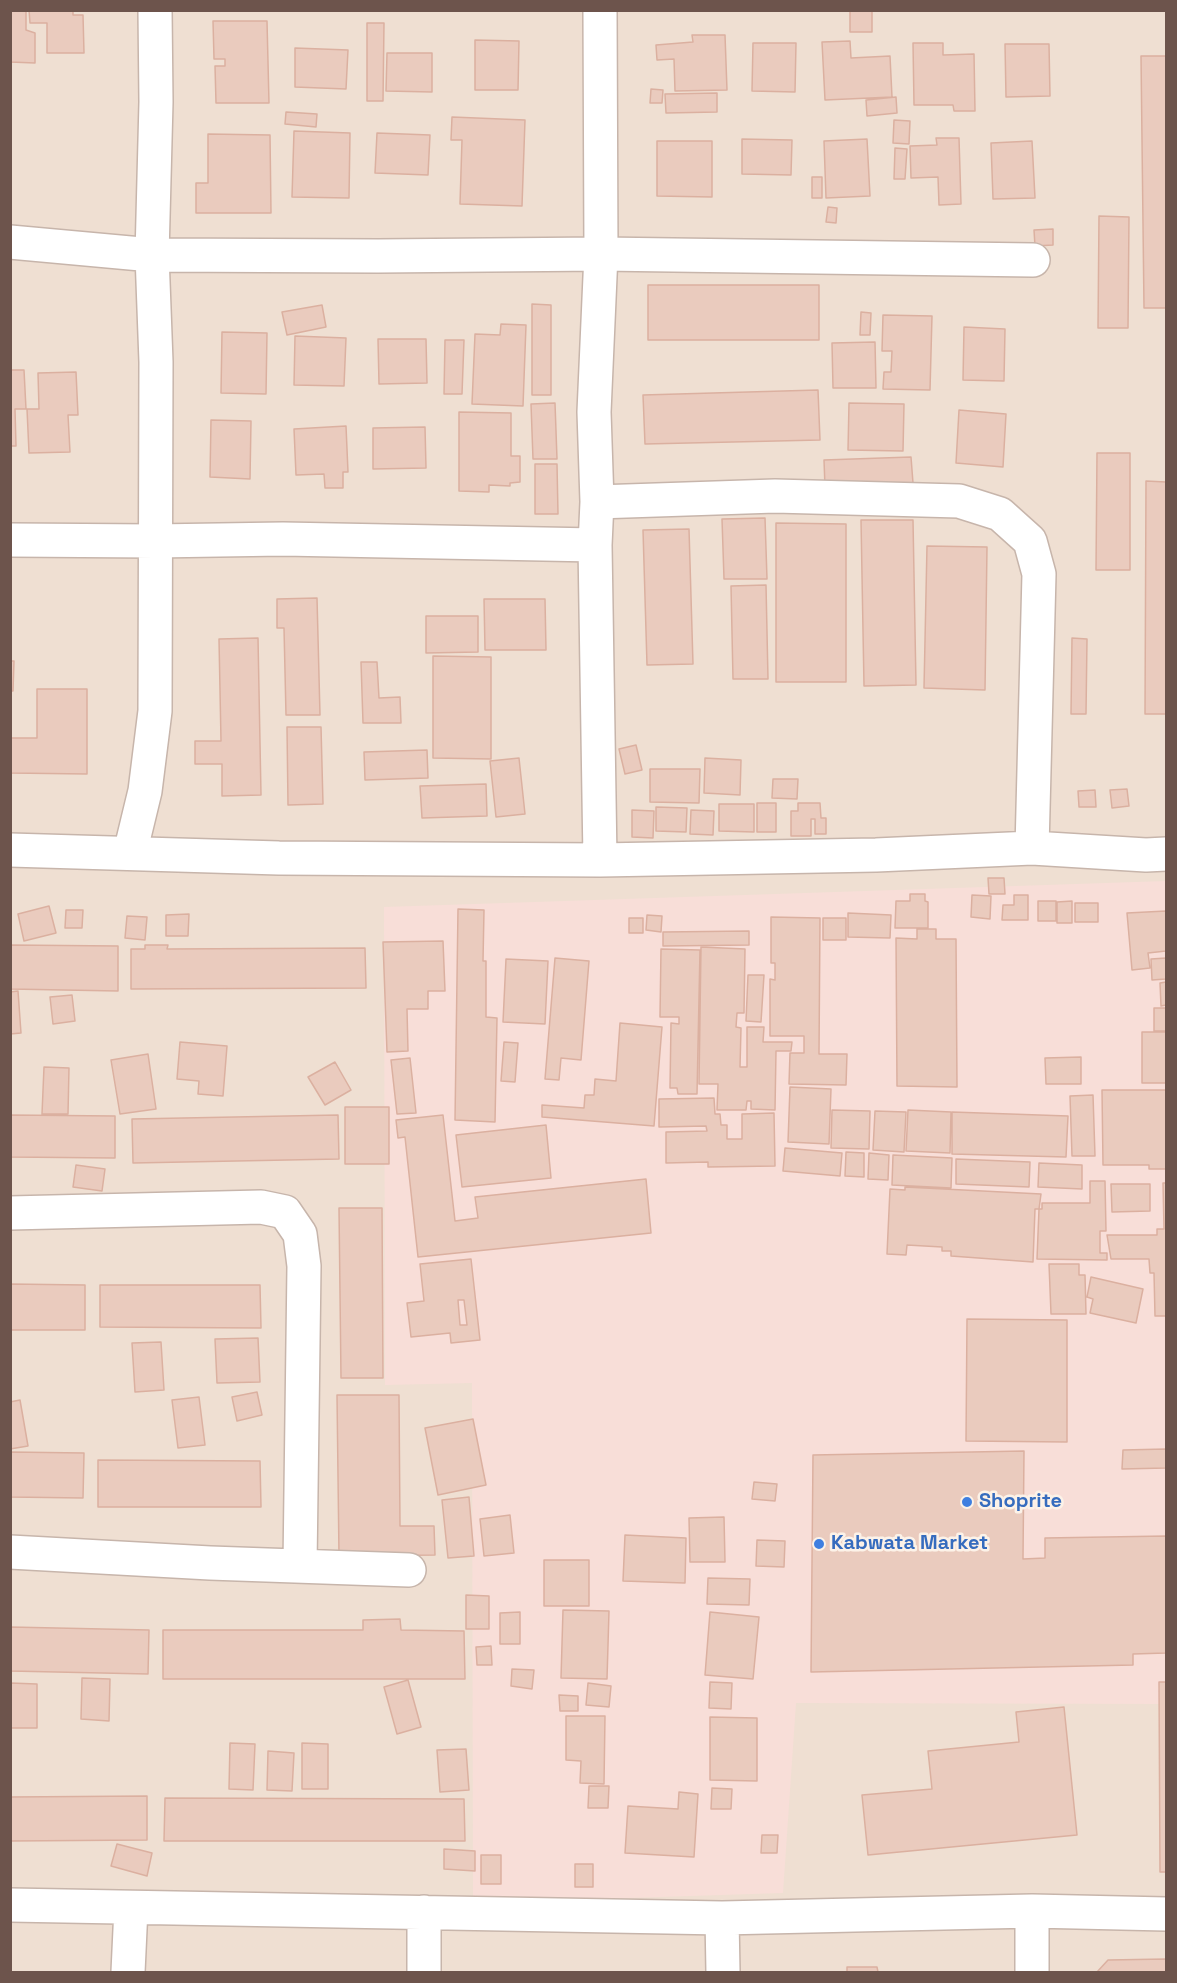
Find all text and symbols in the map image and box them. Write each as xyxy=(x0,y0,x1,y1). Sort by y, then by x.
place label: Shoprite xyxy=(979,1490,1062,1514)
marker: Shoprite xyxy=(960,1495,974,1509)
place label: Kabwata Market xyxy=(831,1532,988,1556)
marker: Kabwata Market xyxy=(812,1537,826,1551)

